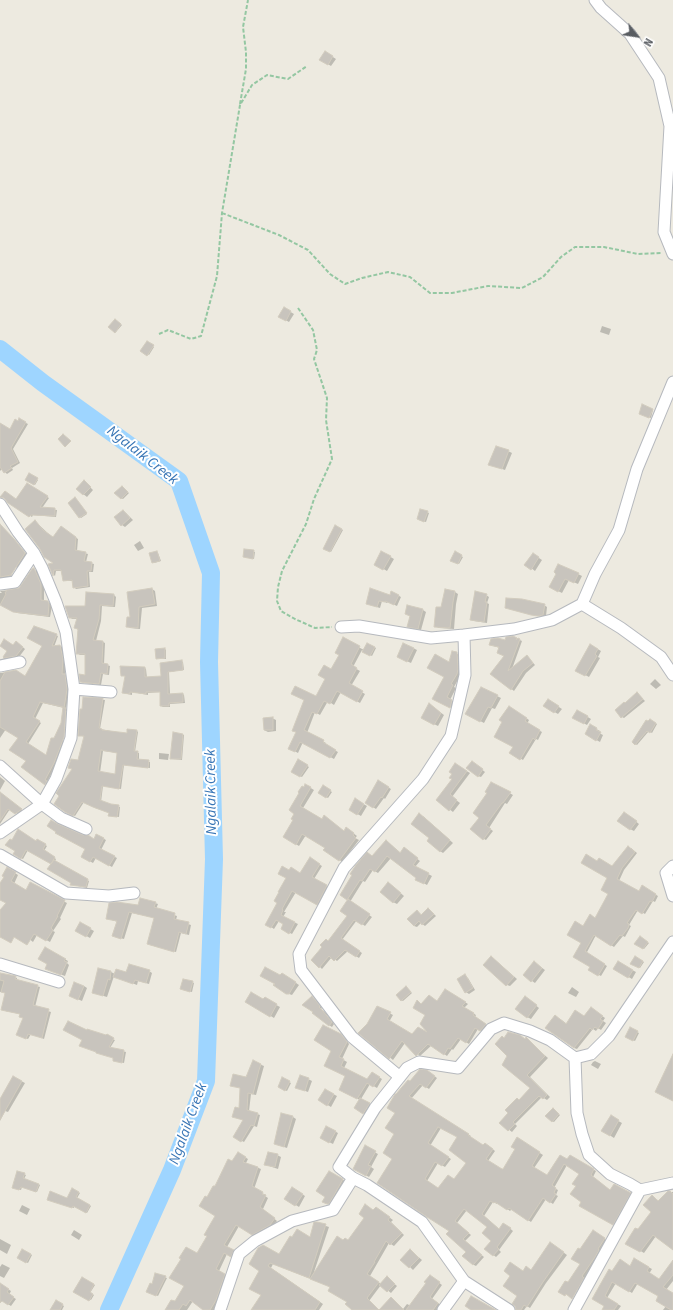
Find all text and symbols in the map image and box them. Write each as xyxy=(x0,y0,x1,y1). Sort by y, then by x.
north arrow xyxy=(617,16,657,56)
text: N xyxy=(640,35,656,49)
water label: Ngalaik Creek xyxy=(103,423,181,489)
water label: Ngalaik Creek xyxy=(202,749,222,835)
water label: Ngalaik Creek xyxy=(166,1081,212,1167)

